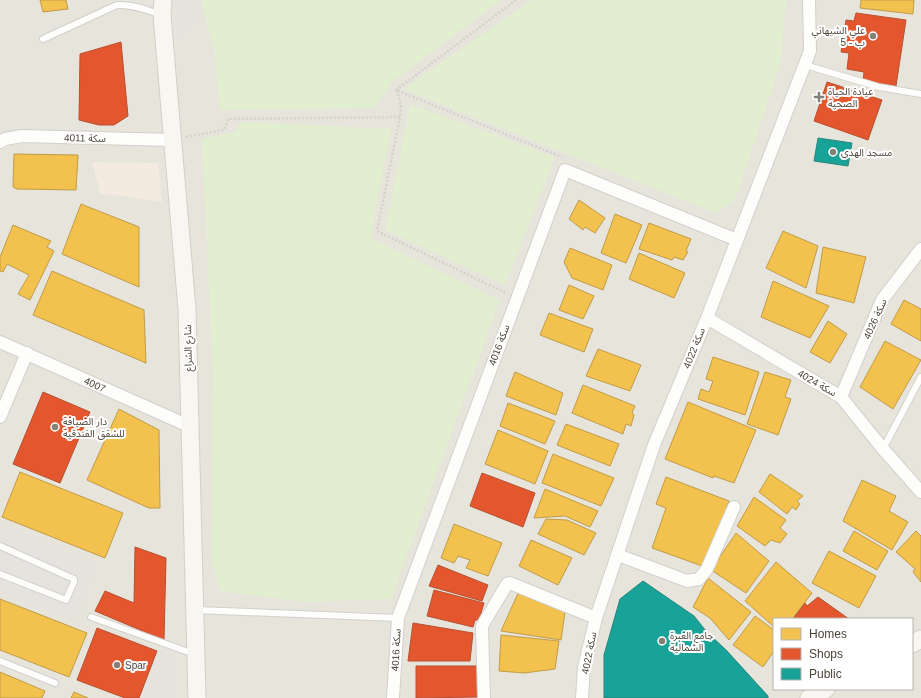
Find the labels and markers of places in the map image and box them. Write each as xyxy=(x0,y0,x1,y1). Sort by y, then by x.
place label: علي الشيهاني ب - 5 xyxy=(812,25,865,48)
marker: علي الشيهاني ب - 5 xyxy=(868,31,878,41)
place label: عيادة الحياة الصحية xyxy=(828,86,873,109)
marker: عيادة الحياة الصحية xyxy=(813,91,825,103)
marker: مسجد الهدى xyxy=(828,147,838,157)
place label: مسجد الهدى xyxy=(841,147,892,158)
place label: دار الضيافة للشقق الفندقية xyxy=(63,416,125,440)
marker: دار الضيافة للشقق الفندقية xyxy=(50,422,60,432)
place label: جامع الغبرة الشمالية xyxy=(670,630,713,653)
marker: جامع الغبرة الشمالية xyxy=(657,636,667,646)
marker: Spar xyxy=(112,660,122,670)
place label: Spar xyxy=(125,660,147,671)

